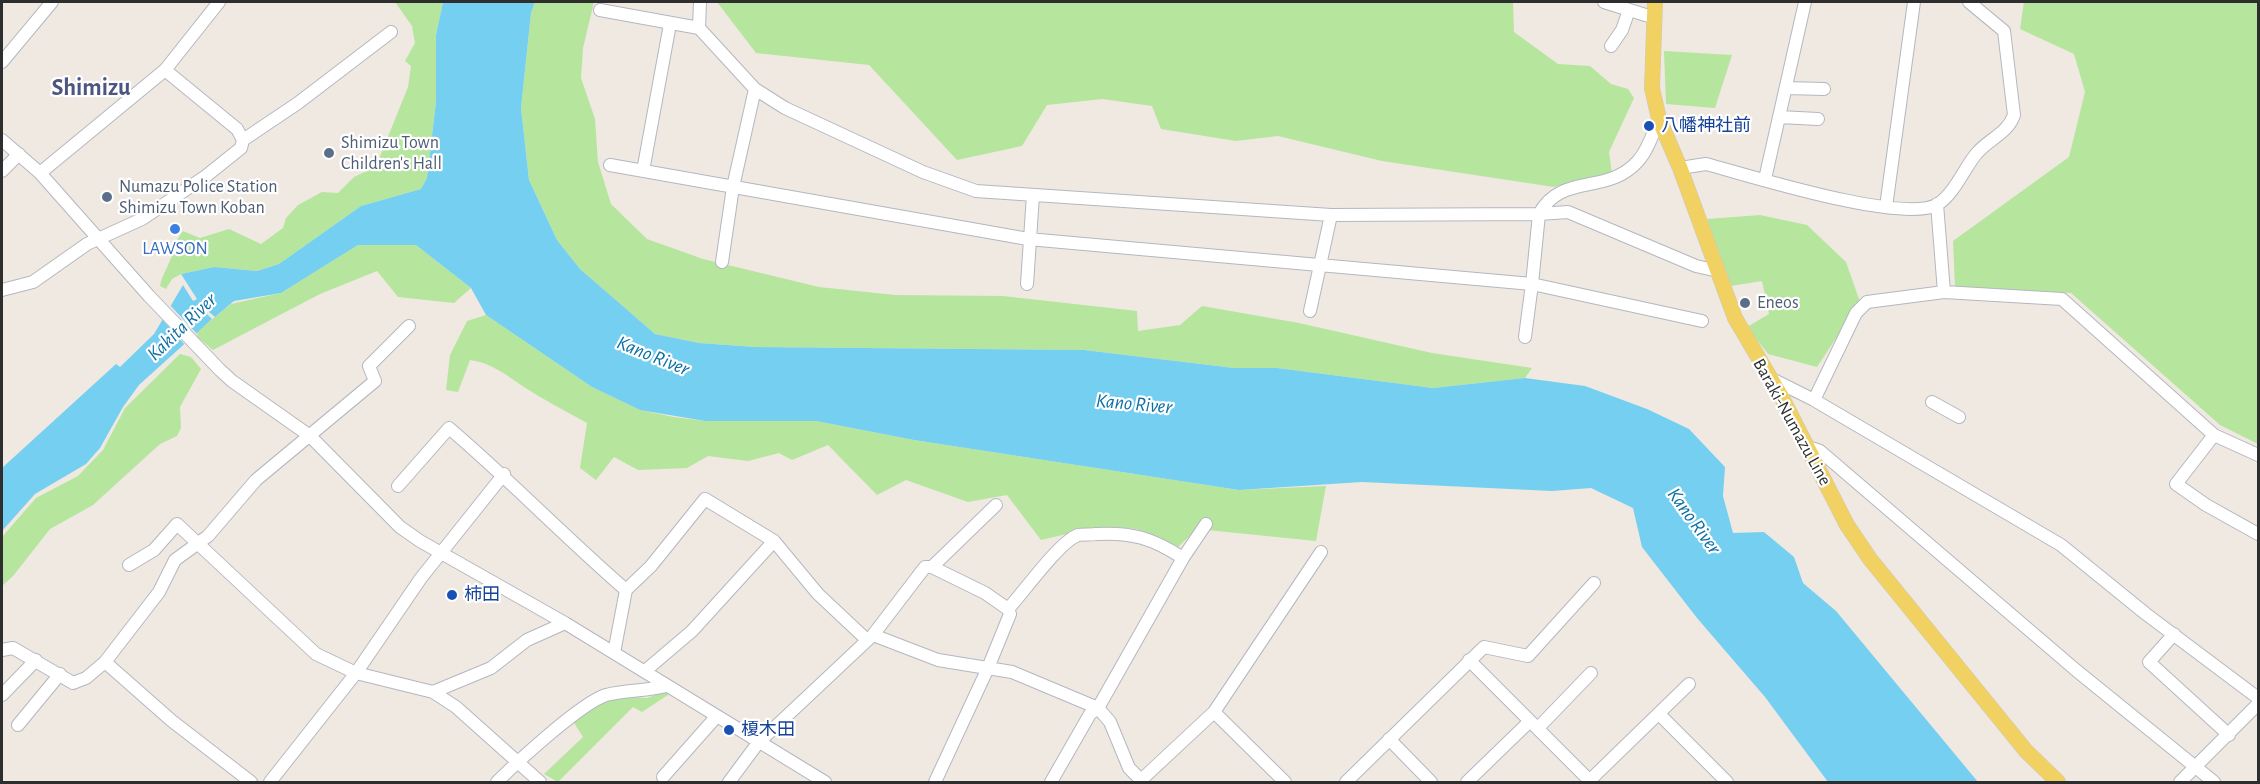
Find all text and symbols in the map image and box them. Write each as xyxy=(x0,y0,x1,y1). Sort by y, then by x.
district label: Shimizu xyxy=(51,74,131,102)
place label: 八幡神社前 xyxy=(1661,115,1751,137)
marker: 八幡神社前 xyxy=(1642,119,1656,133)
place label: Shimizu Town Children's Hall xyxy=(341,132,442,174)
marker: Shimizu Town Children's Hall xyxy=(322,146,336,160)
place label: Numazu Police Station Shimizu Town Koban xyxy=(119,176,277,219)
marker: Numazu Police Station Shimizu Town Koban xyxy=(100,190,114,204)
marker: LAWSON xyxy=(168,222,182,236)
place label: LAWSON xyxy=(142,238,208,260)
water label: Kakita River xyxy=(142,288,222,366)
place label: Eneos xyxy=(1757,292,1799,314)
marker: Eneos xyxy=(1738,296,1752,310)
water label: Kano River xyxy=(613,331,693,381)
street label: Baraki-Numazu Line xyxy=(1748,355,1836,489)
water label: Kano River xyxy=(1095,389,1173,419)
water label: Kano River xyxy=(1662,483,1726,559)
place label: 柿田 xyxy=(464,584,500,606)
marker: 柿田 xyxy=(445,588,459,602)
place label: 榎木田 xyxy=(741,719,795,741)
marker: 榎木田 xyxy=(722,723,736,737)

